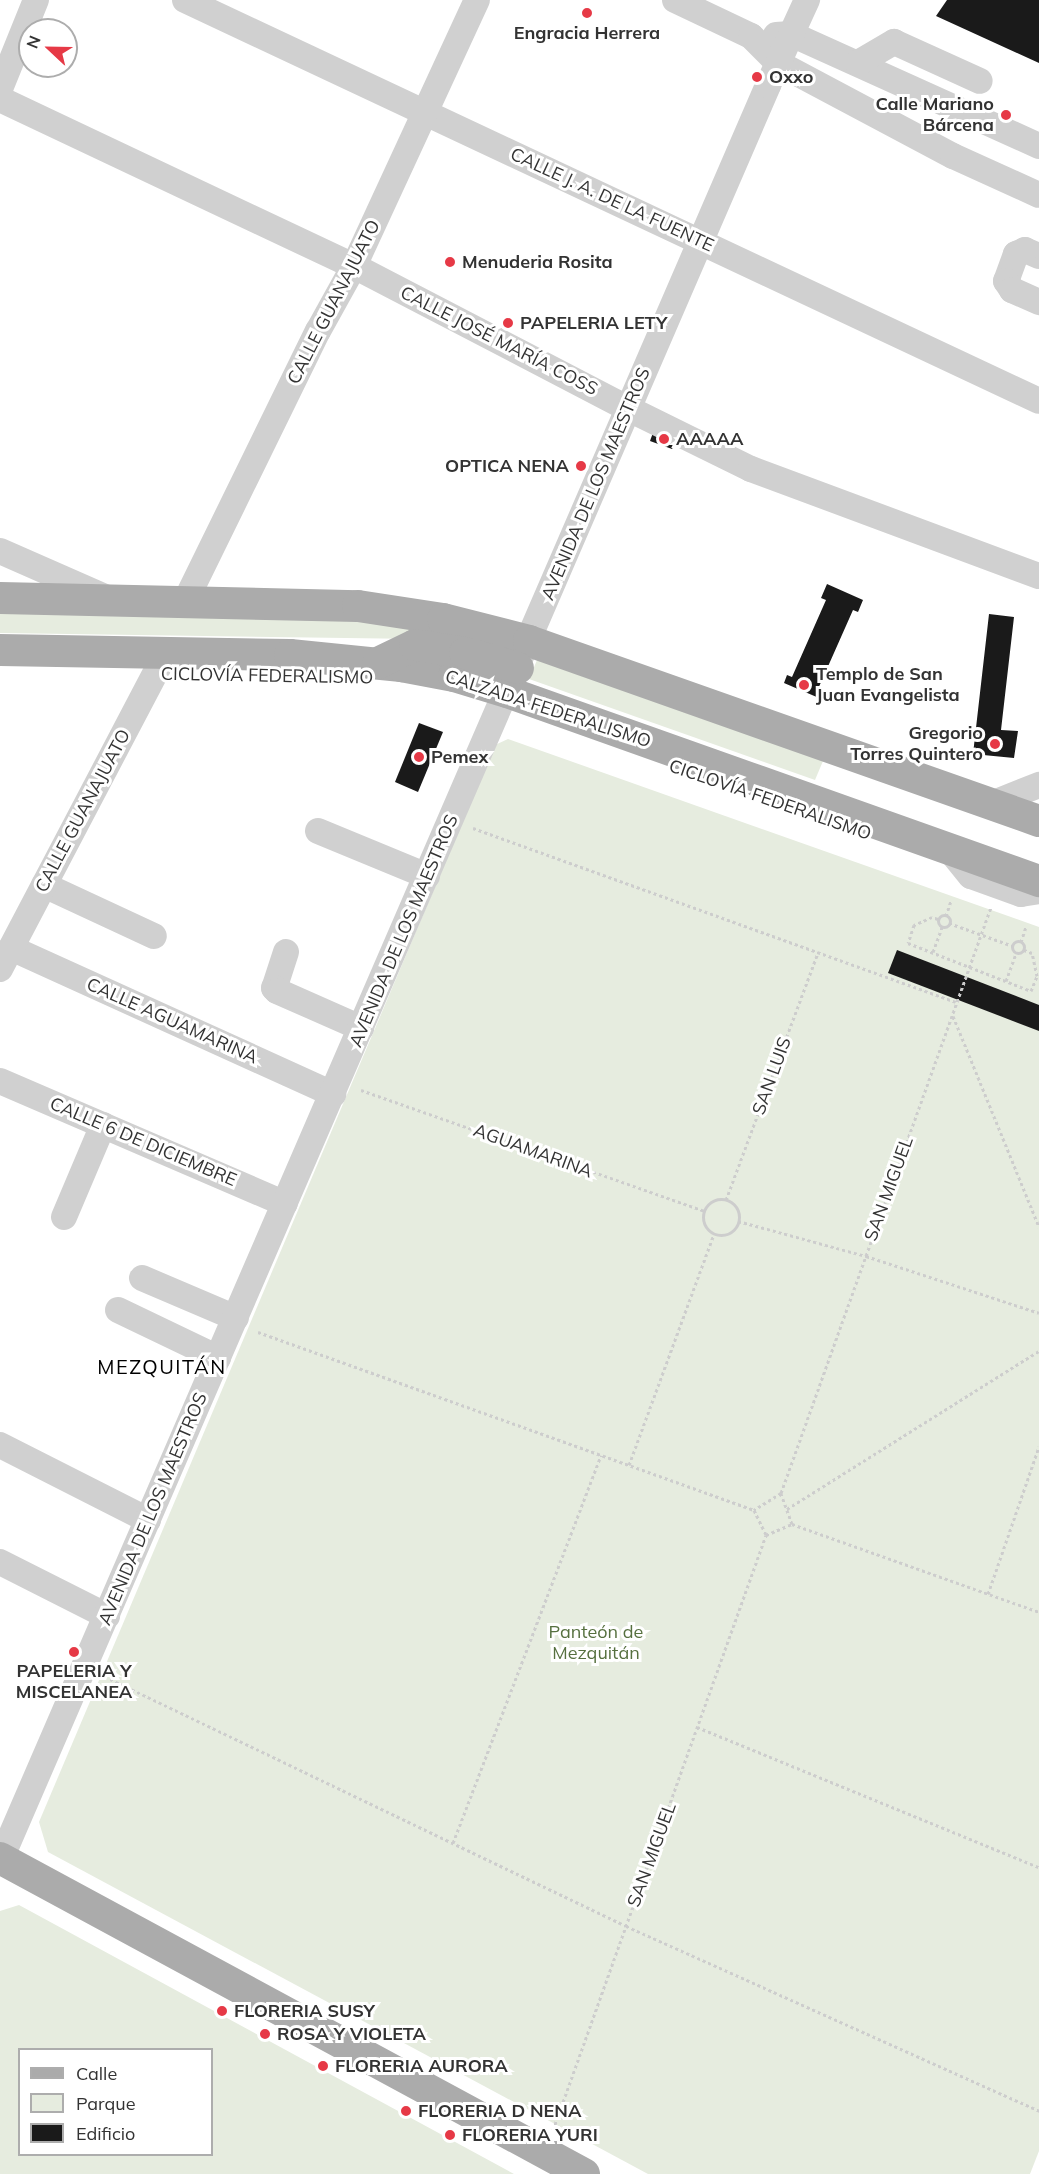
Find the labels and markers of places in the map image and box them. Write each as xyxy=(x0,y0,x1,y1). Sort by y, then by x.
marker: Engracia Herrera xyxy=(580,6,594,20)
place label: Engracia Herrera xyxy=(514,22,660,44)
place label: Oxxo xyxy=(769,66,813,88)
marker: Oxxo xyxy=(750,70,764,84)
place label: Calle Mariano Bárcena xyxy=(875,94,994,136)
marker: Calle Mariano Bárcena xyxy=(999,108,1013,122)
place label: Menuderia Rosita xyxy=(462,251,613,273)
marker: Menuderia Rosita xyxy=(443,255,457,269)
place label: PAPELERIA LETY xyxy=(520,312,667,334)
marker: PAPELERIA LETY xyxy=(501,316,515,330)
place label: AAAAA xyxy=(676,428,743,450)
marker: AAAAA xyxy=(657,432,671,446)
place label: OPTICA NENA xyxy=(445,455,569,477)
marker: OPTICA NENA xyxy=(574,459,588,473)
place label: Templo de San Juan Evangelista xyxy=(816,664,960,706)
marker: Templo de San Juan Evangelista xyxy=(797,678,811,692)
place label: Gregorio Torres Quintero xyxy=(850,723,983,766)
marker: Gregorio Torres Quintero xyxy=(988,737,1002,751)
place label: Pemex xyxy=(431,746,488,768)
marker: Pemex xyxy=(412,750,426,764)
marker: PAPELERIA Y MISCELANEA xyxy=(67,1645,81,1659)
place label: PAPELERIA Y MISCELANEA xyxy=(16,1661,132,1704)
place label: FLORERIA SUSY xyxy=(234,2000,375,2022)
marker: FLORERIA SUSY xyxy=(215,2004,229,2018)
place label: ROSA Y VIOLETA xyxy=(277,2023,426,2045)
marker: ROSA Y VIOLETA xyxy=(258,2027,272,2041)
place label: FLORERIA AURORA xyxy=(335,2055,508,2077)
marker: FLORERIA AURORA xyxy=(316,2059,330,2073)
place label: FLORERIA D NENA xyxy=(418,2100,581,2122)
marker: FLORERIA D NENA xyxy=(399,2104,413,2118)
place label: FLORERIA YURI xyxy=(462,2124,598,2146)
marker: FLORERIA YURI xyxy=(443,2128,457,2142)

